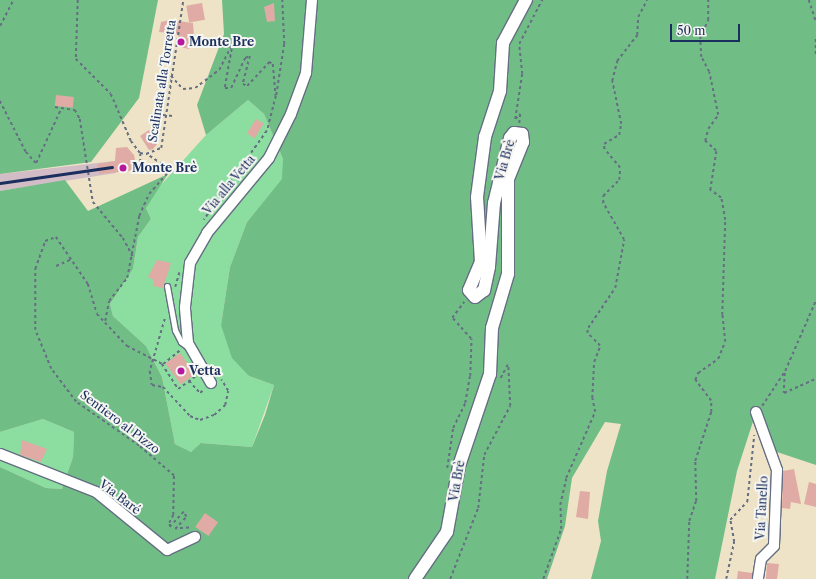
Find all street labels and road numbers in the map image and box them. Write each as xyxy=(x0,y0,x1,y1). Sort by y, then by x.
street label: Scalinata alla Torretta xyxy=(145,18,179,144)
street label: Via Brè xyxy=(492,138,518,182)
street label: Via alla Vetta xyxy=(200,152,258,218)
street label: Sentiero al Pizzo xyxy=(77,387,163,457)
street label: Via Brè xyxy=(446,459,468,503)
street label: Via Tanello xyxy=(753,475,771,541)
street label: Via Baré xyxy=(96,477,144,517)

